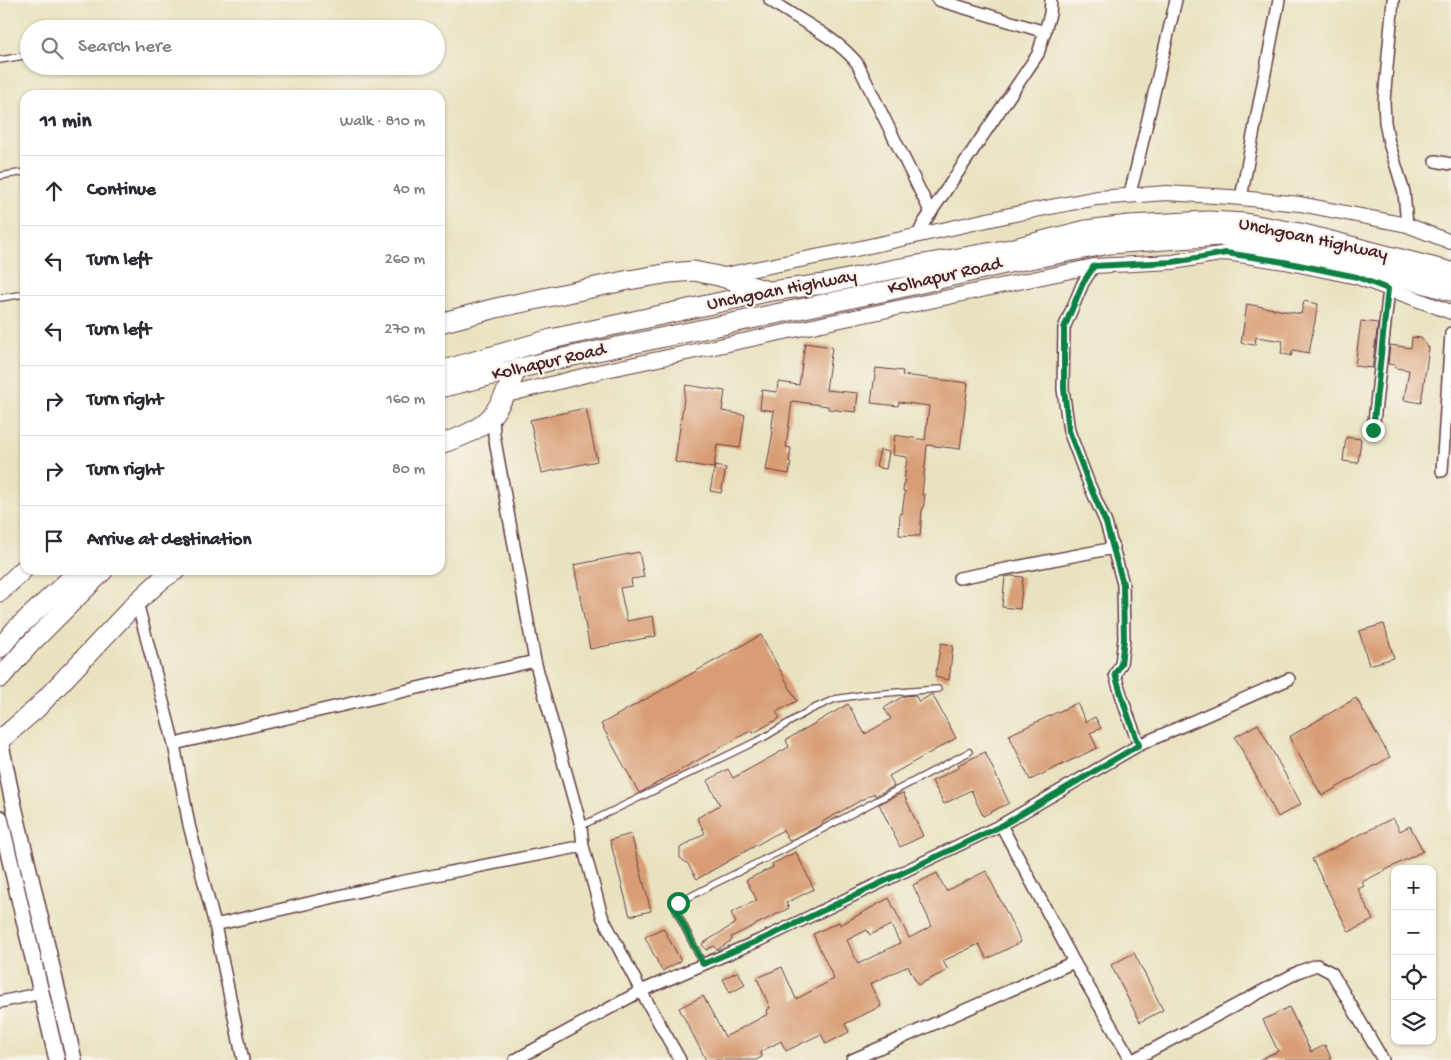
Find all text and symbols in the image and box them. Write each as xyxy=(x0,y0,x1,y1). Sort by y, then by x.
search box xyxy=(20,20,445,75)
icon: search xyxy=(38,34,66,62)
text: Search here xyxy=(78,36,172,59)
text: 11 min xyxy=(40,110,91,135)
text: Walk · 810 m xyxy=(340,113,425,132)
icon: ahead xyxy=(40,177,68,205)
text: Continue xyxy=(87,179,156,202)
text: 40 m xyxy=(393,181,425,200)
street label: Unchgoan Highway xyxy=(1236,213,1390,267)
icon: left xyxy=(40,247,68,275)
text: Turn left xyxy=(87,249,151,272)
text: 260 m xyxy=(385,251,425,270)
street label: Kolhapur Road xyxy=(886,252,1006,301)
street label: Unchgoan Highway xyxy=(705,265,859,317)
icon: left xyxy=(40,317,68,345)
text: Turn left xyxy=(87,319,151,342)
text: 270 m xyxy=(385,321,425,340)
street label: Kolhapur Road xyxy=(490,338,610,387)
icon: right xyxy=(40,387,68,415)
text: Turn right xyxy=(87,389,163,412)
text: 160 m xyxy=(386,391,425,410)
route end xyxy=(1362,419,1385,442)
icon: right xyxy=(40,457,68,485)
text: Turn right xyxy=(87,459,163,482)
text: 80 m xyxy=(392,461,425,480)
icon: arrive xyxy=(40,527,68,555)
text: Arrive at destination xyxy=(87,529,251,552)
map controls xyxy=(1391,865,1436,1045)
button: + xyxy=(1391,865,1436,910)
route start xyxy=(667,892,690,915)
button: − xyxy=(1391,910,1436,955)
button: locate xyxy=(1391,955,1436,1000)
button: layers xyxy=(1391,1000,1436,1045)

